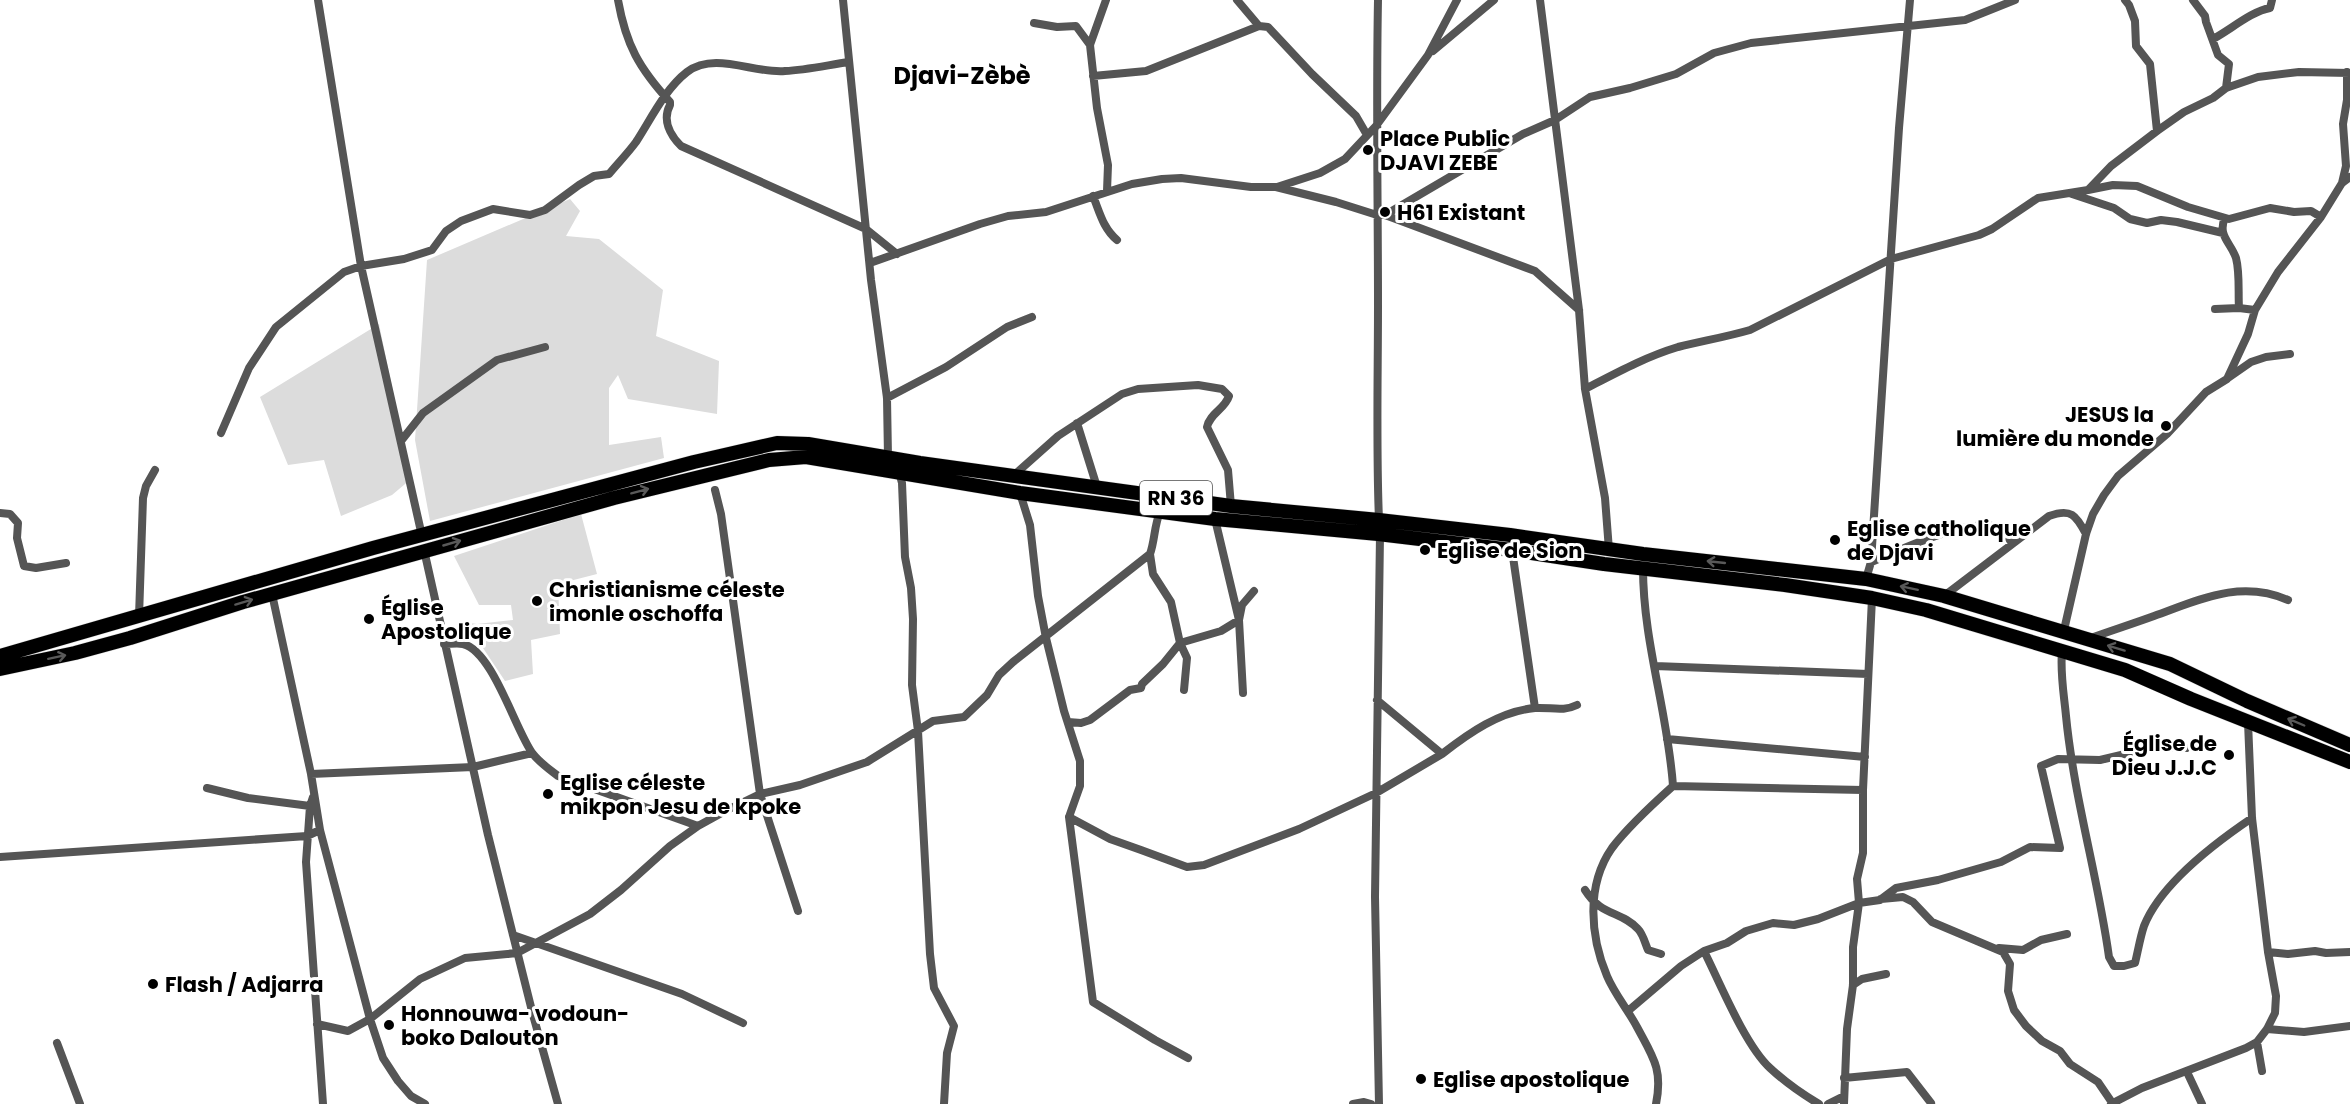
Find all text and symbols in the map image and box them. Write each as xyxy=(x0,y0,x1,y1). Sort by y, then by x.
district label: Djavi-Zèbè xyxy=(894,59,1031,92)
place label: Place Public DJAVI ZEBE xyxy=(1380,124,1511,177)
marker: Place Public DJAVI ZEBE xyxy=(1361,143,1375,157)
place label: H61 Existant xyxy=(1397,198,1525,227)
marker: H61 Existant xyxy=(1378,205,1392,219)
place label: JESUS la lumière du monde xyxy=(1956,400,2154,453)
marker: JESUS la lumière du monde xyxy=(2159,419,2173,433)
road number: RN 36 xyxy=(1140,481,1212,515)
one-way arrow xyxy=(630,485,649,496)
place label: Eglise catholique de Djavi xyxy=(1847,514,2031,567)
marker: Eglise catholique de Djavi xyxy=(1828,533,1842,547)
one-way arrow xyxy=(442,536,461,548)
place label: Eglise de Sion xyxy=(1437,536,1582,565)
marker: Eglise de Sion xyxy=(1418,543,1432,557)
one-way arrow xyxy=(1706,556,1726,567)
place label: Christianisme céleste imonle oschoffa xyxy=(549,575,785,628)
one-way arrow xyxy=(1900,582,1919,593)
place label: Église Apostolique xyxy=(381,593,512,646)
marker: Christianisme céleste imonle oschoffa xyxy=(530,594,544,608)
one-way arrow xyxy=(234,596,253,607)
marker: Église Apostolique xyxy=(362,612,376,626)
one-way arrow xyxy=(2107,642,2126,653)
one-way arrow xyxy=(47,651,67,662)
one-way arrow xyxy=(2287,716,2306,727)
place label: Église de Dieu J.J.C xyxy=(2112,729,2217,782)
marker: Église de Dieu J.J.C xyxy=(2222,748,2236,762)
place label: Eglise céleste mikpon Jesu de kpoke xyxy=(560,768,801,821)
marker: Eglise céleste mikpon Jesu de kpoke xyxy=(541,787,555,801)
place label: Flash / Adjarra xyxy=(165,970,324,999)
marker: Flash / Adjarra xyxy=(146,977,160,991)
place label: Honnouwa- vodoun- boko Dalouton xyxy=(401,999,629,1052)
marker: Honnouwa- vodoun- boko Dalouton xyxy=(382,1018,396,1032)
place label: Eglise apostolique xyxy=(1433,1065,1629,1094)
marker: Eglise apostolique xyxy=(1414,1072,1428,1086)

